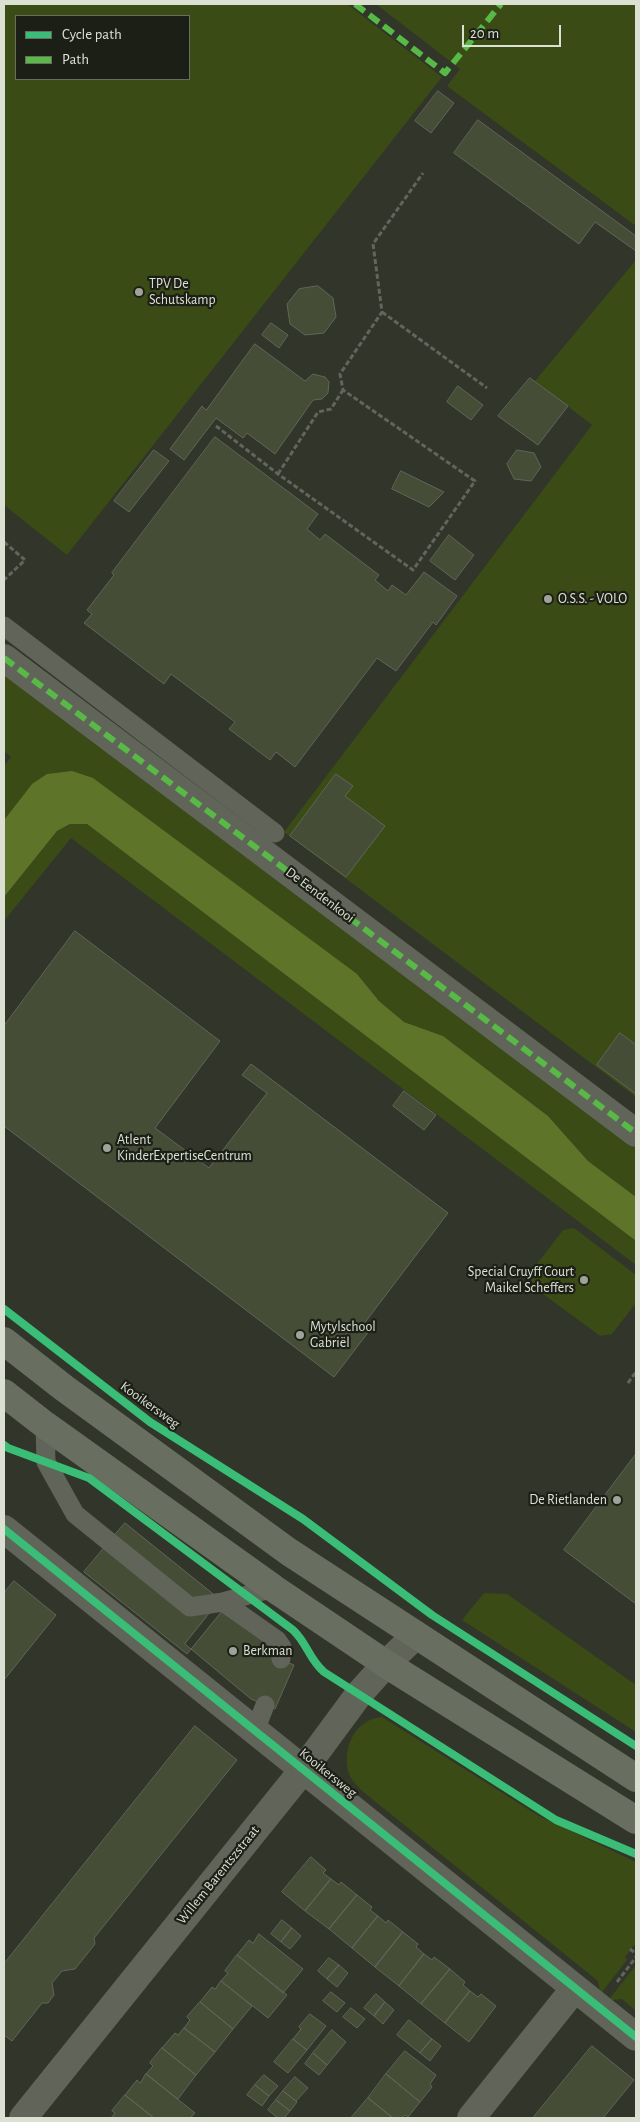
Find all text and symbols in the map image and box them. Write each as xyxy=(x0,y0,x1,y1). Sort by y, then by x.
legend xyxy=(15,15,190,80)
scale bar xyxy=(465,15,564,47)
text: 20 m xyxy=(470,26,499,41)
text: Cycle path xyxy=(62,27,122,42)
text: Path xyxy=(62,52,89,67)
place label: TPV De Schutskamp xyxy=(149,276,216,308)
marker: TPV De Schutskamp xyxy=(133,286,145,298)
place label: O.S.S. - VOLO xyxy=(558,591,627,607)
marker: O.S.S. - VOLO xyxy=(542,593,554,605)
street label: De Eendenkooi xyxy=(282,864,358,926)
place label: Atlent KinderExpertiseCentrum xyxy=(117,1132,252,1164)
marker: Atlent KinderExpertiseCentrum xyxy=(101,1142,113,1154)
place label: Special Cruyff Court Maikel Scheffers xyxy=(468,1264,574,1296)
marker: Special Cruyff Court Maikel Scheffers xyxy=(578,1274,590,1286)
place label: Mytylschool Gabriël xyxy=(310,1319,376,1351)
marker: Mytylschool Gabriël xyxy=(294,1329,306,1341)
street label: Kooikersweg xyxy=(117,1378,183,1432)
place label: De Rietlanden xyxy=(529,1492,607,1508)
marker: De Rietlanden xyxy=(611,1494,623,1506)
place label: Berkman xyxy=(243,1643,293,1659)
marker: Berkman xyxy=(227,1645,239,1657)
street label: Kooikersweg xyxy=(296,1745,360,1801)
street label: Willem Barentszstraat xyxy=(173,1822,263,1928)

